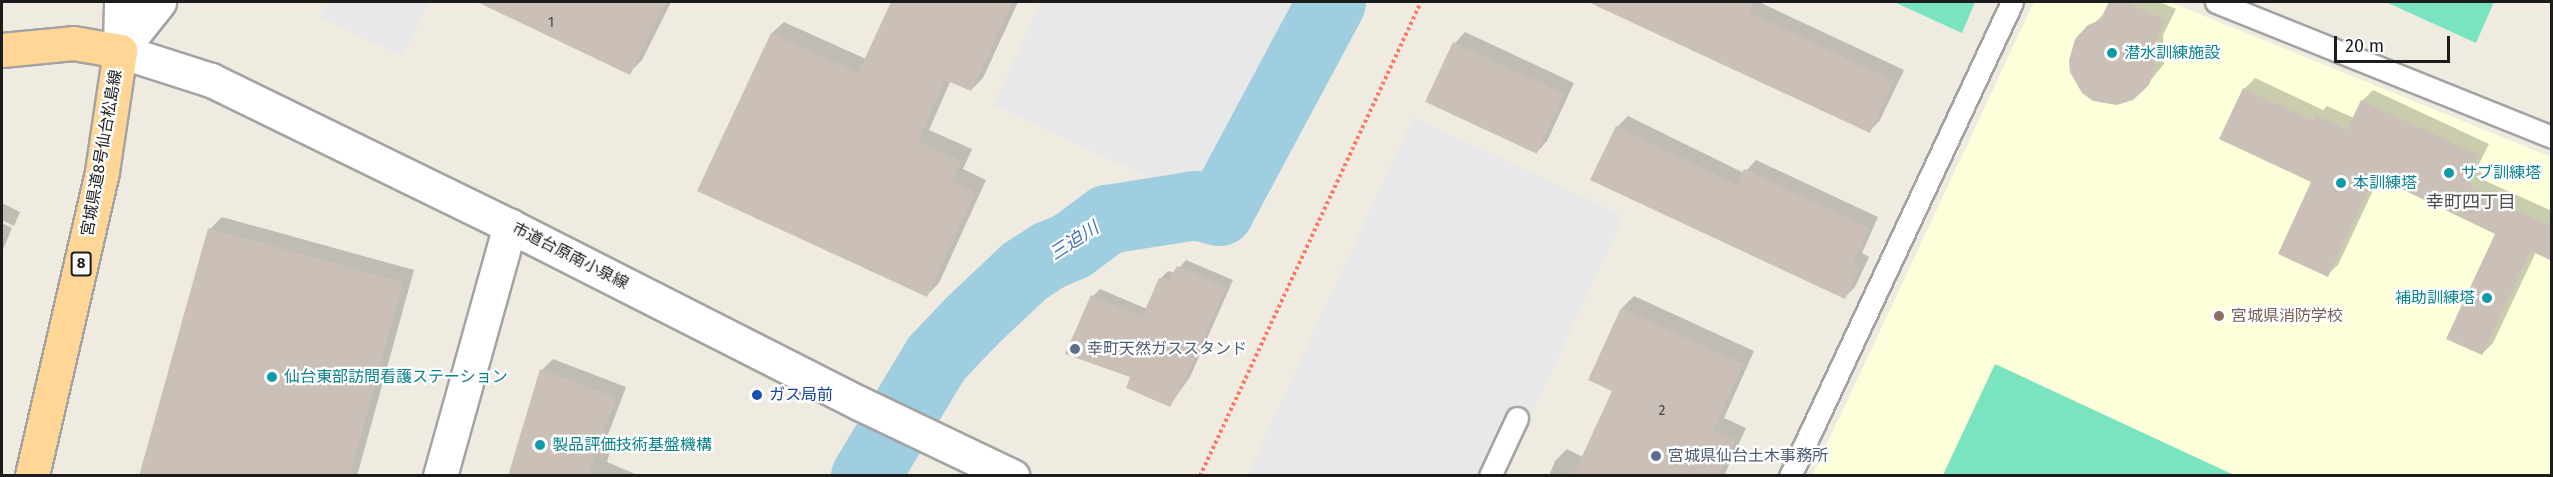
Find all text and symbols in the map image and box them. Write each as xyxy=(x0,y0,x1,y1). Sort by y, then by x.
house number: 1 xyxy=(548,15,554,31)
scale bar xyxy=(2337,24,2452,62)
text: 20 m xyxy=(2345,35,2384,57)
place label: 潜水訓練施設 xyxy=(2124,43,2220,63)
marker: 潜水訓練施設 xyxy=(2105,46,2119,60)
street label: 宮城県道8号仙台松島線 xyxy=(78,68,126,238)
place label: サブ訓練塔 xyxy=(2461,163,2541,183)
marker: サブ訓練塔 xyxy=(2442,166,2456,180)
place label: 本訓練塔 xyxy=(2353,173,2417,193)
marker: 本訓練塔 xyxy=(2334,176,2348,190)
district label: 幸町四丁目 xyxy=(2426,191,2516,213)
water label: 三迫川 xyxy=(1045,217,1103,265)
street label: 市道台原南小泉線 xyxy=(509,218,631,294)
road number: 8 xyxy=(70,252,92,276)
place label: 補助訓練塔 xyxy=(2395,288,2475,308)
marker: 補助訓練塔 xyxy=(2480,291,2494,305)
place label: 宮城県消防学校 xyxy=(2231,306,2343,326)
marker: 宮城県消防学校 xyxy=(2212,309,2226,323)
place label: 幸町天然ガススタンド xyxy=(1087,339,1247,359)
marker: 幸町天然ガススタンド xyxy=(1068,342,1082,356)
place label: 仙台東部訪問看護ステーション xyxy=(284,367,508,387)
marker: 仙台東部訪問看護ステーション xyxy=(265,370,279,384)
place label: ガス局前 xyxy=(769,385,833,405)
marker: ガス局前 xyxy=(750,388,764,402)
house number: 2 xyxy=(1659,403,1665,419)
place label: 製品評価技術基盤機構 xyxy=(552,435,712,455)
marker: 製品評価技術基盤機構 xyxy=(533,438,547,452)
place label: 宮城県仙台土木事務所 xyxy=(1668,446,1828,466)
marker: 宮城県仙台土木事務所 xyxy=(1649,449,1663,463)

